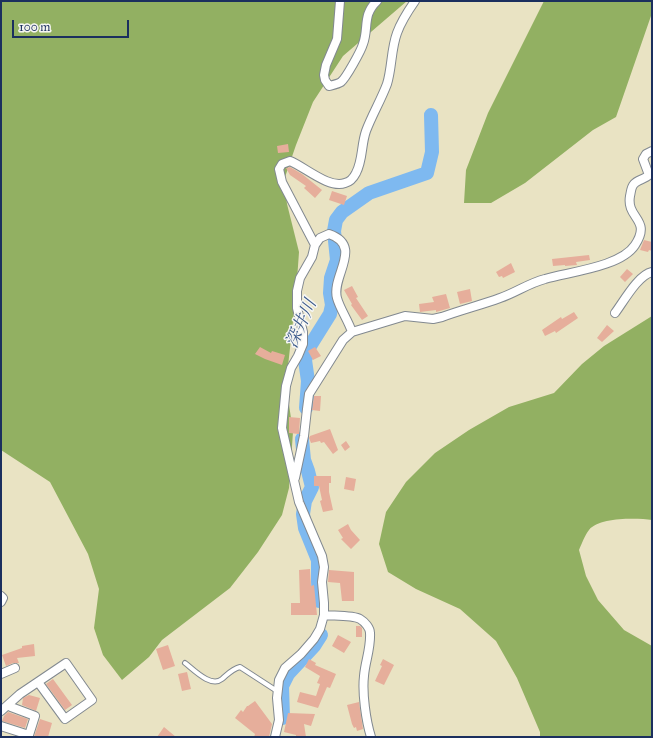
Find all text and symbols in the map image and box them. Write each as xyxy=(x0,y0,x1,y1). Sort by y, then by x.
scale bar xyxy=(14,12,131,38)
text: 100 m xyxy=(19,20,50,34)
water label: 深井川 xyxy=(282,297,322,351)

